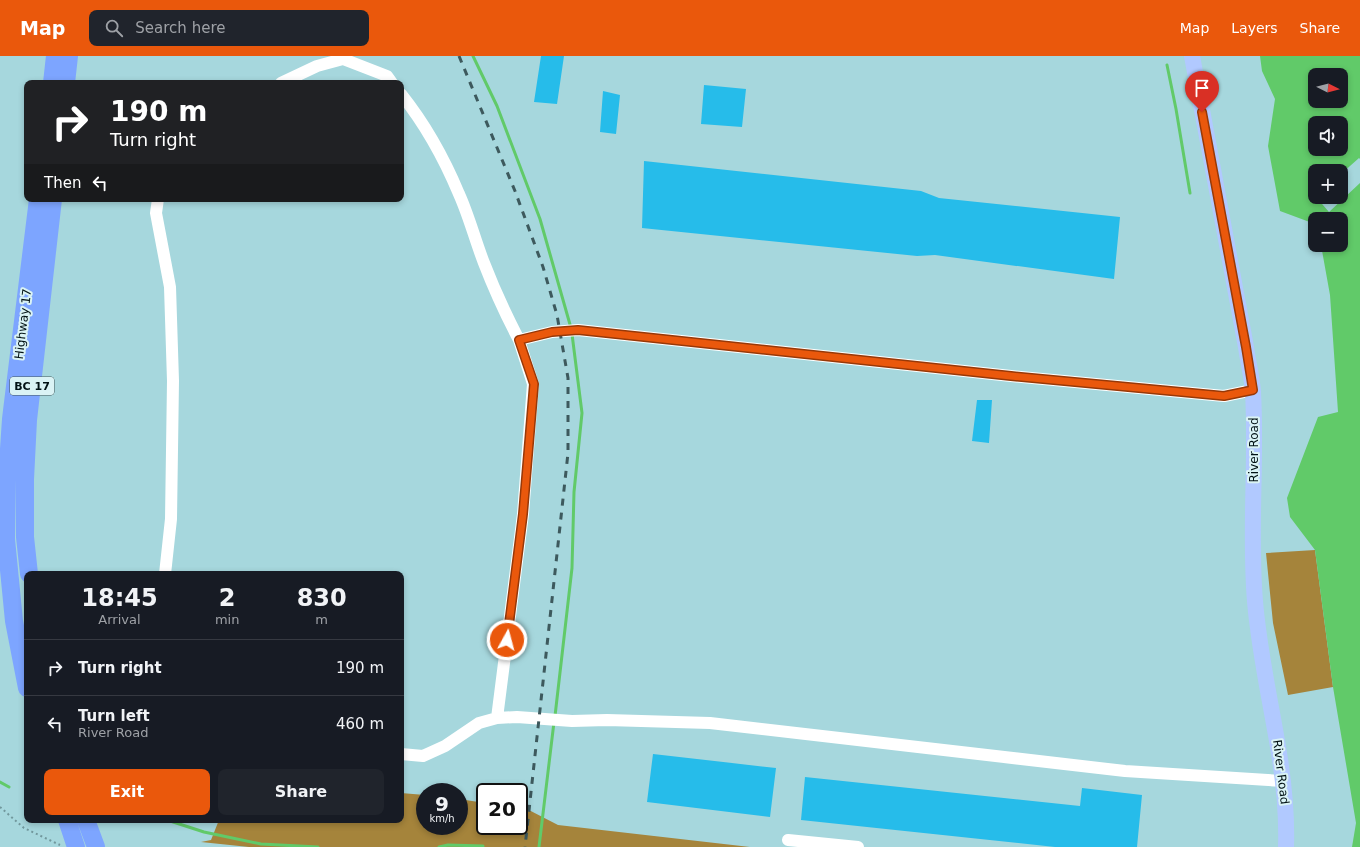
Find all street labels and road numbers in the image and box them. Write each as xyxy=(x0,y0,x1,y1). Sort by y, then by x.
street label: Highway 17 xyxy=(12,288,34,360)
road number: BC 17 xyxy=(10,377,54,395)
street label: River Road xyxy=(1247,417,1261,483)
street label: River Road xyxy=(1270,739,1292,805)

